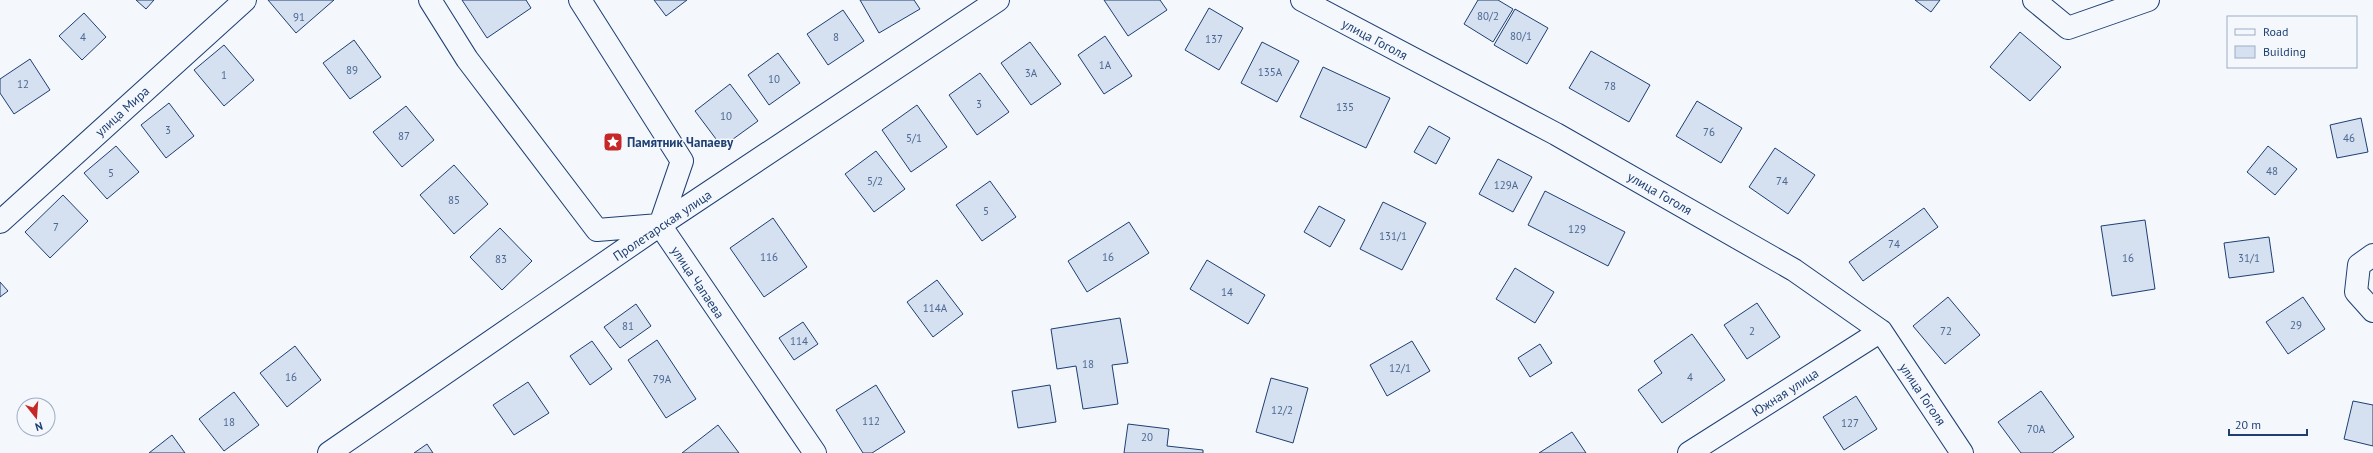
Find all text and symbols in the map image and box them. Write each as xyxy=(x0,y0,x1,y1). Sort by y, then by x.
house number: 80/2 xyxy=(1477,9,1499,23)
house number: 91 xyxy=(293,10,305,24)
street label: улица Гоголя xyxy=(1339,15,1411,64)
legend xyxy=(2227,16,2357,68)
text: Road xyxy=(2263,24,2288,39)
house number: 80/1 xyxy=(1510,29,1532,43)
house number: 4 xyxy=(80,30,86,44)
house number: 8 xyxy=(833,30,839,44)
house number: 137 xyxy=(1205,32,1223,46)
text: Building xyxy=(2263,44,2306,59)
house number: 1А xyxy=(1099,58,1112,72)
house number: 89 xyxy=(346,63,358,77)
house number: 135А xyxy=(1258,65,1283,79)
house number: 3А xyxy=(1025,66,1038,80)
house number: 1 xyxy=(221,68,227,82)
house number: 10 xyxy=(768,72,780,86)
house number: 12 xyxy=(17,77,29,91)
house number: 78 xyxy=(1604,79,1616,93)
street label: улица Мира xyxy=(92,82,153,140)
house number: 3 xyxy=(976,97,982,111)
house number: 135 xyxy=(1336,100,1354,114)
house number: 10 xyxy=(720,109,732,123)
house number: 3 xyxy=(165,123,171,137)
house number: 76 xyxy=(1703,125,1715,139)
house number: 87 xyxy=(398,129,410,143)
place icon: Памятник Чапаеву xyxy=(602,131,624,153)
house number: 5/1 xyxy=(906,131,922,145)
house number: 46 xyxy=(2343,131,2355,145)
place label: Памятник Чапаеву xyxy=(627,134,734,151)
house number: 48 xyxy=(2266,164,2278,178)
house number: 5 xyxy=(108,166,114,180)
street label: улица Гоголя xyxy=(1624,168,1695,219)
house number: 5/2 xyxy=(867,174,883,188)
house number: 74 xyxy=(1776,174,1788,188)
house number: 129А xyxy=(1494,178,1519,192)
street label: Пролетарская улица xyxy=(610,186,715,265)
house number: 85 xyxy=(448,193,460,207)
house number: 5 xyxy=(983,204,989,218)
house number: 7 xyxy=(53,220,59,234)
house number: 129 xyxy=(1568,222,1586,236)
house number: 131/1 xyxy=(1379,229,1407,243)
house number: 74 xyxy=(1888,237,1900,251)
street label: улица Чапаева xyxy=(667,243,728,322)
house number: 116 xyxy=(760,250,778,264)
house number: 16 xyxy=(1102,250,1114,264)
house number: 16 xyxy=(2122,251,2134,265)
house number: 31/1 xyxy=(2238,251,2260,265)
house number: 83 xyxy=(495,252,507,266)
house number: 14 xyxy=(1221,285,1233,299)
house number: 114А xyxy=(923,301,948,315)
house number: 29 xyxy=(2290,318,2302,332)
house number: 81 xyxy=(622,319,634,333)
house number: 2 xyxy=(1749,324,1755,338)
house number: 72 xyxy=(1940,324,1952,338)
house number: 114 xyxy=(790,334,808,348)
house number: 18 xyxy=(1082,357,1094,371)
street label: улица Гоголя xyxy=(1895,360,1950,429)
house number: 12/1 xyxy=(1389,361,1411,375)
street label: Южная улица xyxy=(1749,364,1822,420)
house number: 16 xyxy=(285,370,297,384)
house number: 4 xyxy=(1687,370,1693,384)
house number: 79А xyxy=(653,372,672,386)
north arrow xyxy=(16,397,56,437)
house number: 12/2 xyxy=(1271,403,1293,417)
scale bar xyxy=(2229,411,2307,437)
house number: 112 xyxy=(862,414,880,428)
house number: 18 xyxy=(223,415,235,429)
house number: 127 xyxy=(1841,416,1859,430)
text: 20 m xyxy=(2235,417,2261,432)
text: N xyxy=(33,419,44,434)
house number: 70А xyxy=(2027,422,2046,436)
house number: 20 xyxy=(1141,430,1153,444)

